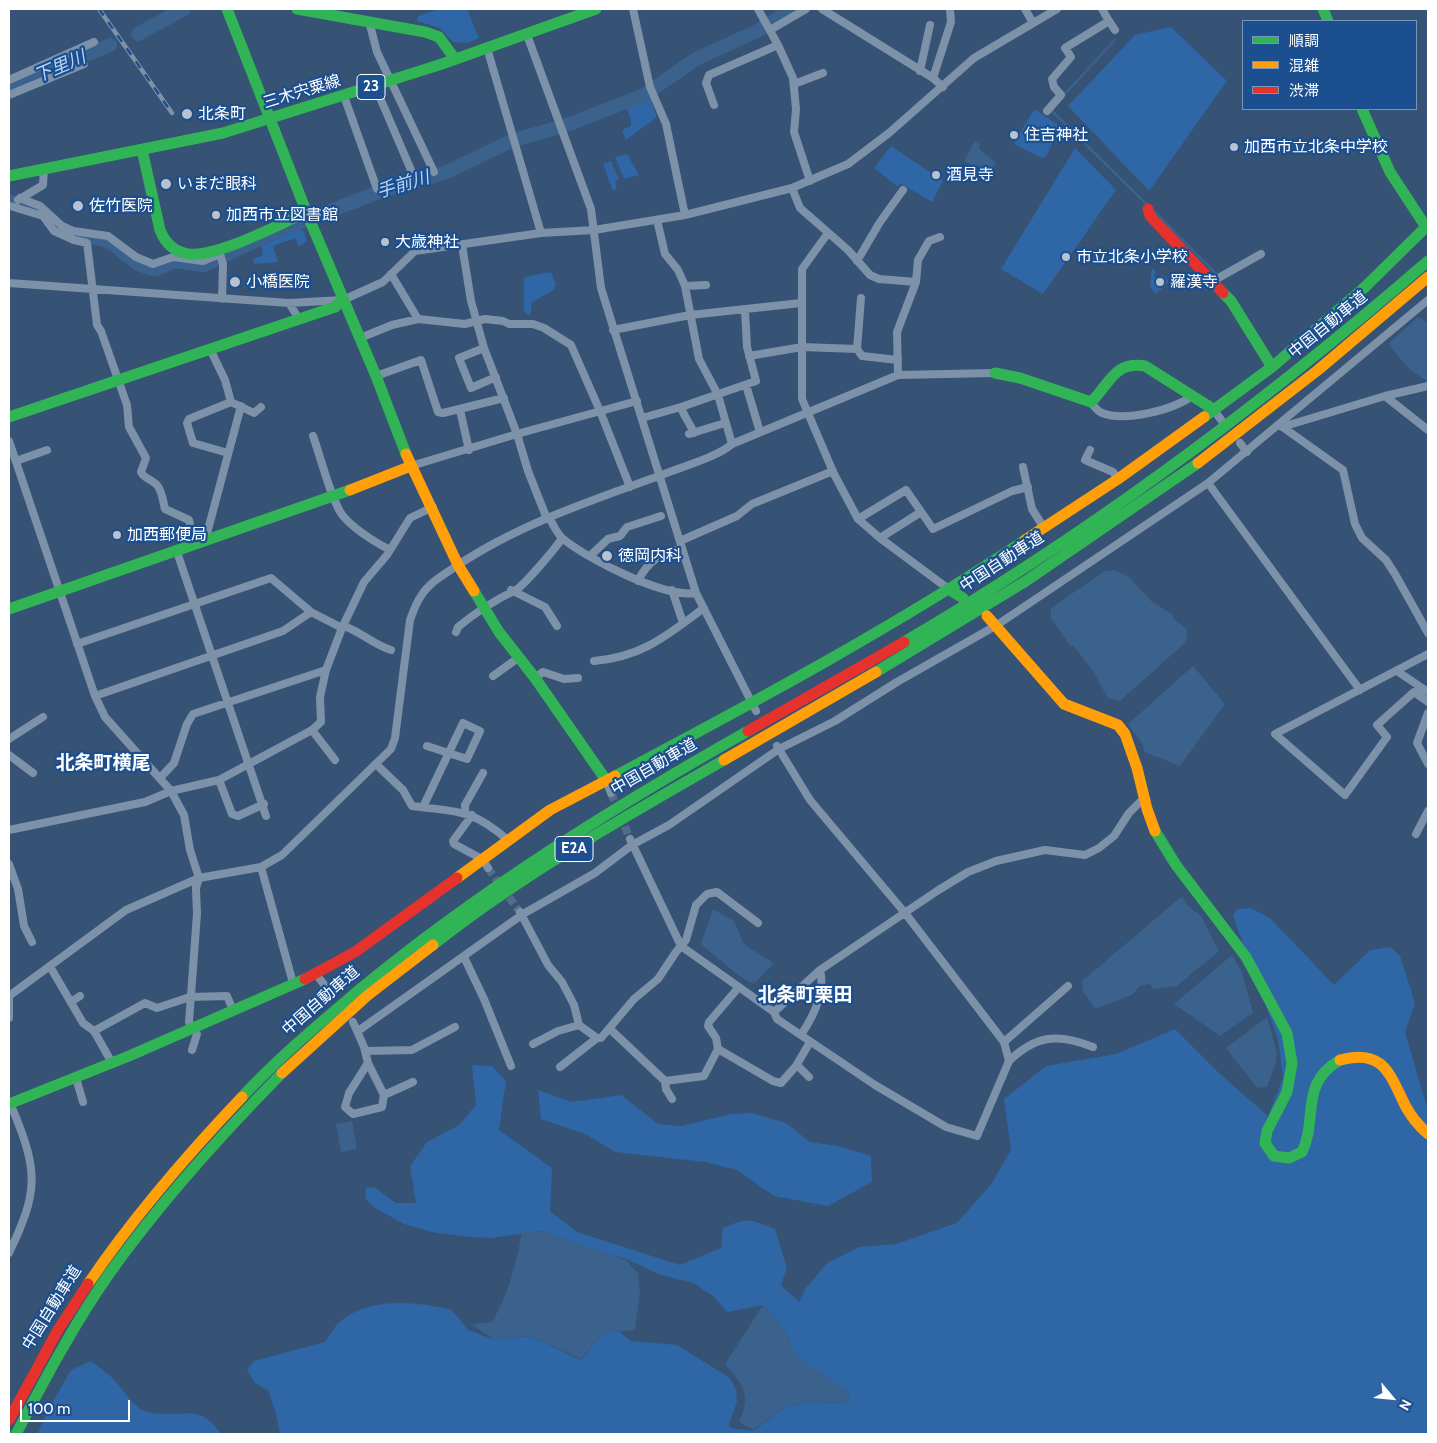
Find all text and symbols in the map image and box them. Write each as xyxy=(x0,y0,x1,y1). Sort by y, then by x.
legend xyxy=(1242,20,1417,110)
text: 順調 xyxy=(1289,32,1319,50)
water label: 下里川 xyxy=(31,47,89,87)
text: 混雑 xyxy=(1289,57,1319,75)
street label: 三木宍粟線 xyxy=(261,71,343,113)
road number: 23 xyxy=(357,74,385,100)
text: 渋滞 xyxy=(1289,82,1319,100)
place label: 北条町 xyxy=(198,104,246,124)
marker: 北条町 xyxy=(180,107,194,121)
place label: 住吉神社 xyxy=(1024,125,1088,145)
marker: 住吉神社 xyxy=(1008,129,1020,141)
place label: 加西市立北条中学校 xyxy=(1244,137,1388,157)
marker: 加西市立北条中学校 xyxy=(1228,141,1240,153)
place label: 酒見寺 xyxy=(946,165,994,185)
water label: 手前川 xyxy=(374,167,432,203)
marker: 酒見寺 xyxy=(930,169,942,181)
place label: いまだ眼科 xyxy=(177,174,257,194)
marker: いまだ眼科 xyxy=(159,177,173,191)
place label: 佐竹医院 xyxy=(89,196,153,216)
marker: 佐竹医院 xyxy=(71,199,85,213)
place label: 加西市立図書館 xyxy=(226,205,338,225)
marker: 加西市立図書館 xyxy=(210,209,222,221)
place label: 大歳神社 xyxy=(395,232,459,252)
marker: 大歳神社 xyxy=(379,236,391,248)
place label: 市立北条小学校 xyxy=(1076,247,1188,267)
marker: 市立北条小学校 xyxy=(1060,251,1072,263)
place label: 小橋医院 xyxy=(246,272,310,292)
place label: 羅漢寺 xyxy=(1170,272,1218,292)
marker: 小橋医院 xyxy=(228,275,242,289)
marker: 羅漢寺 xyxy=(1154,276,1166,288)
street label: 中国自動車道 xyxy=(1285,287,1371,363)
place label: 加西郵便局 xyxy=(127,525,207,545)
street label: 中国自動車道 xyxy=(957,528,1047,596)
marker: 加西郵便局 xyxy=(111,529,123,541)
place label: 徳岡内科 xyxy=(618,546,682,566)
marker: 徳岡内科 xyxy=(600,549,614,563)
street label: 中国自動車道 xyxy=(608,735,700,799)
district label: 北条町横尾 xyxy=(56,752,150,774)
road number: E2A xyxy=(555,836,593,862)
street label: 中国自動車道 xyxy=(278,962,364,1040)
district label: 北条町栗田 xyxy=(758,984,852,1006)
street label: 中国自動車道 xyxy=(18,1262,86,1354)
north arrow xyxy=(1367,1373,1417,1423)
scale bar xyxy=(22,1390,132,1422)
text: N xyxy=(1395,1396,1416,1414)
text: 100 m xyxy=(28,1400,70,1418)

